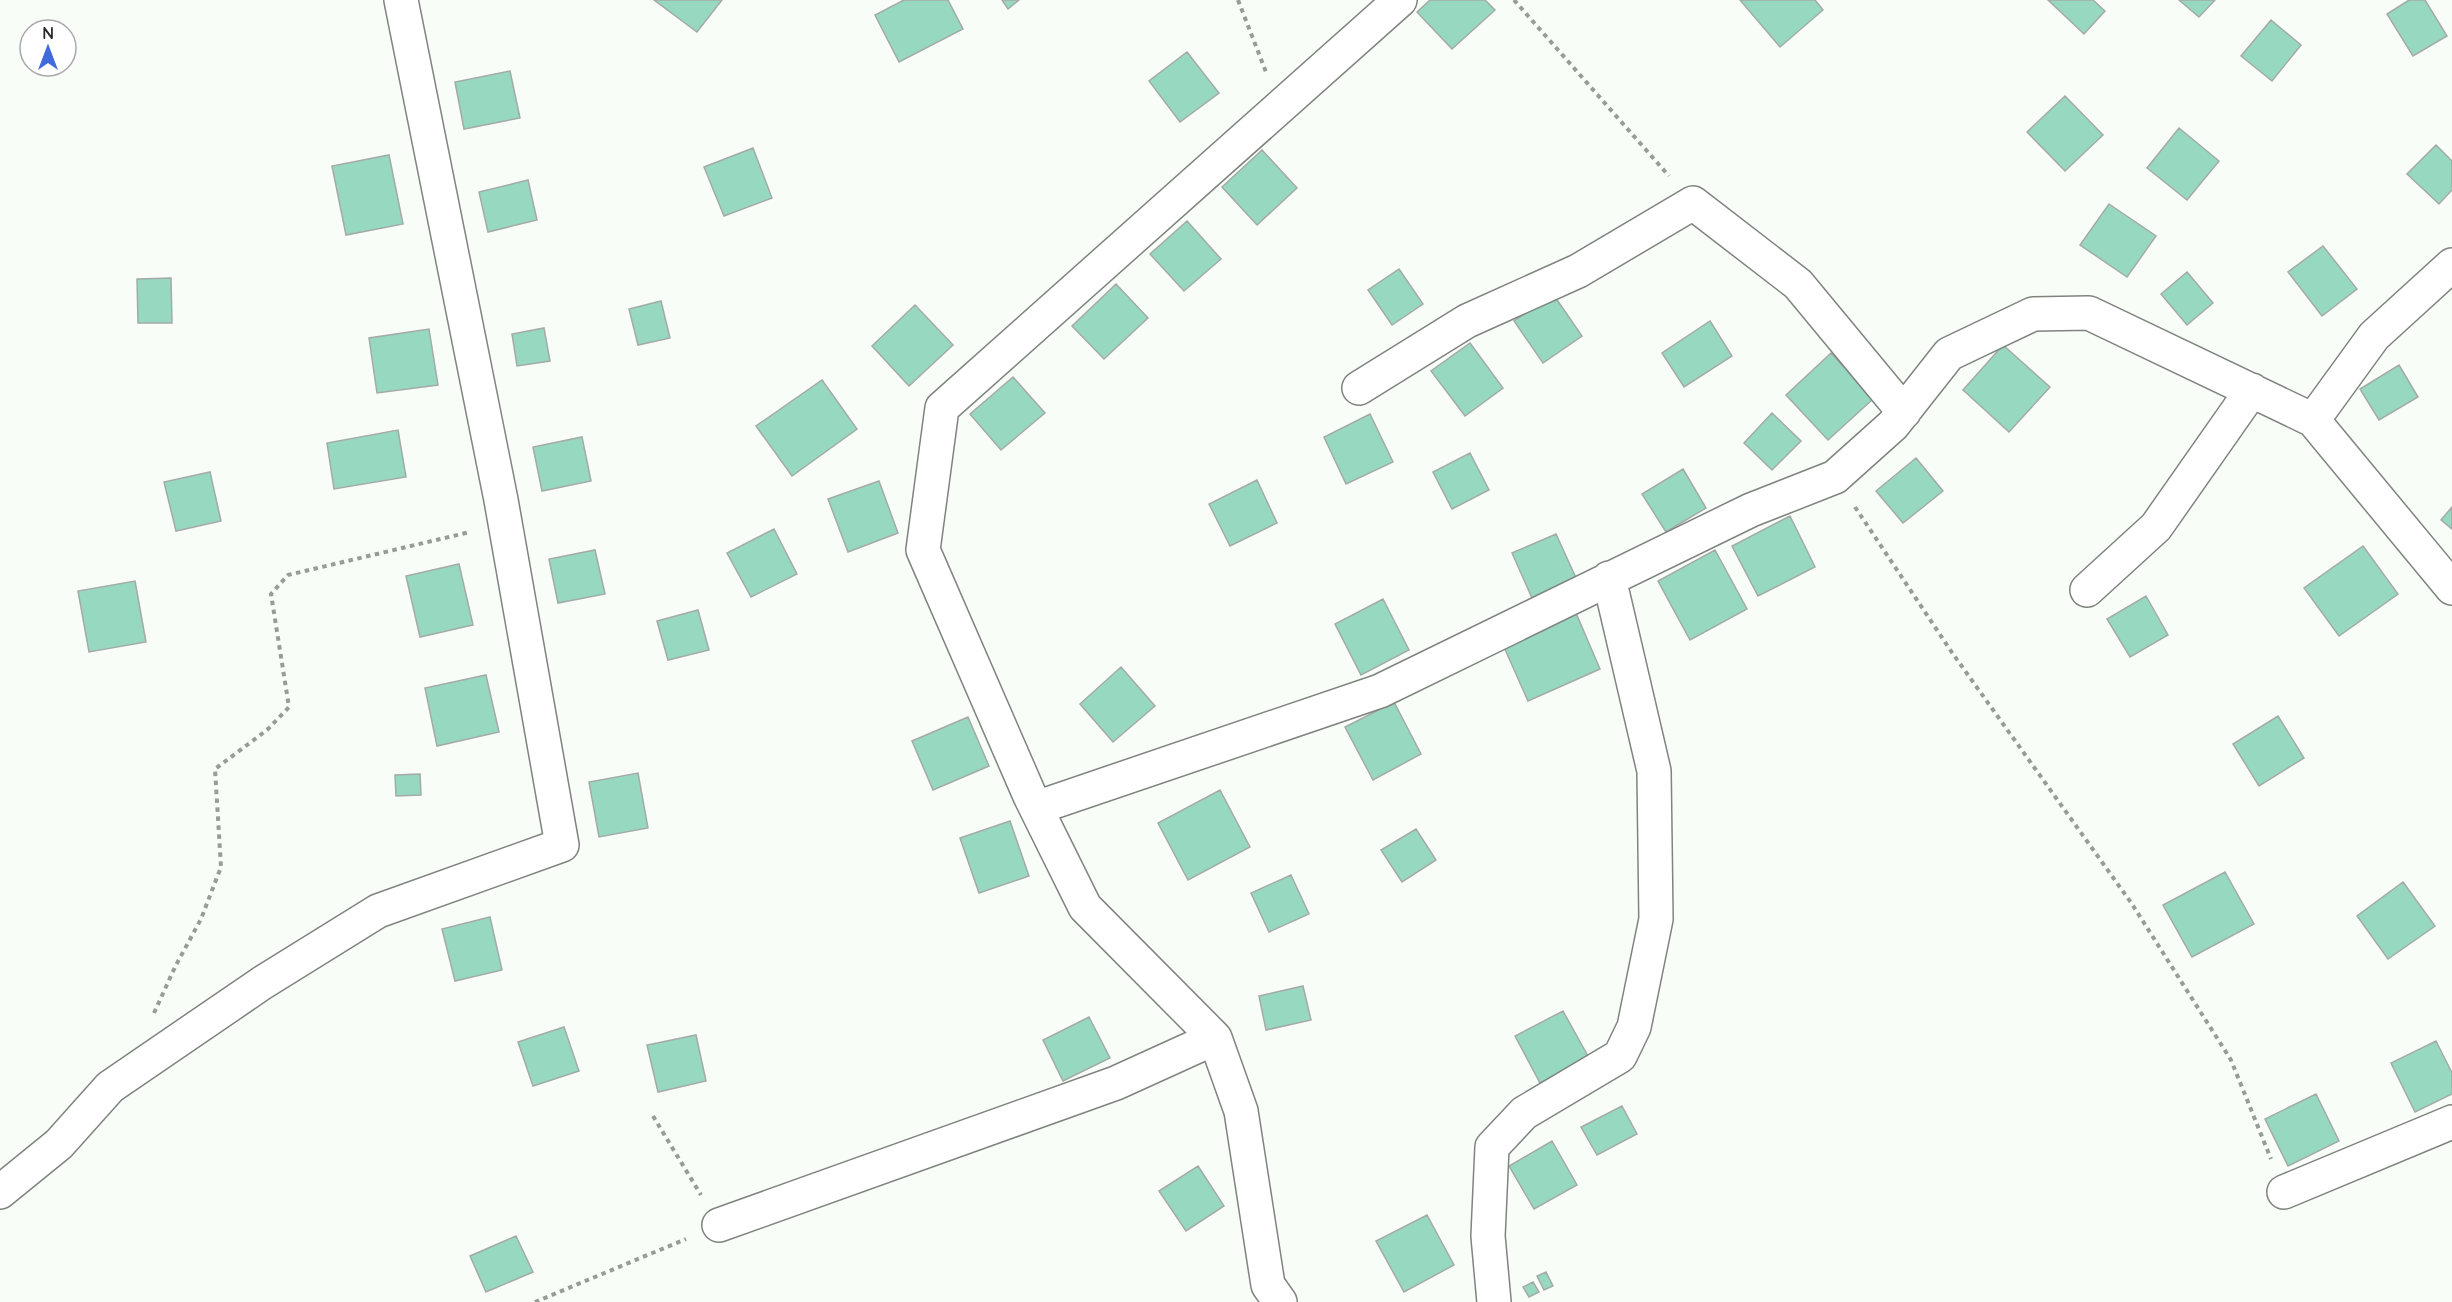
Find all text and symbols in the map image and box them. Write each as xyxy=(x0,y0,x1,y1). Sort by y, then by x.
north arrow xyxy=(18,18,78,78)
text: N xyxy=(42,23,54,43)

